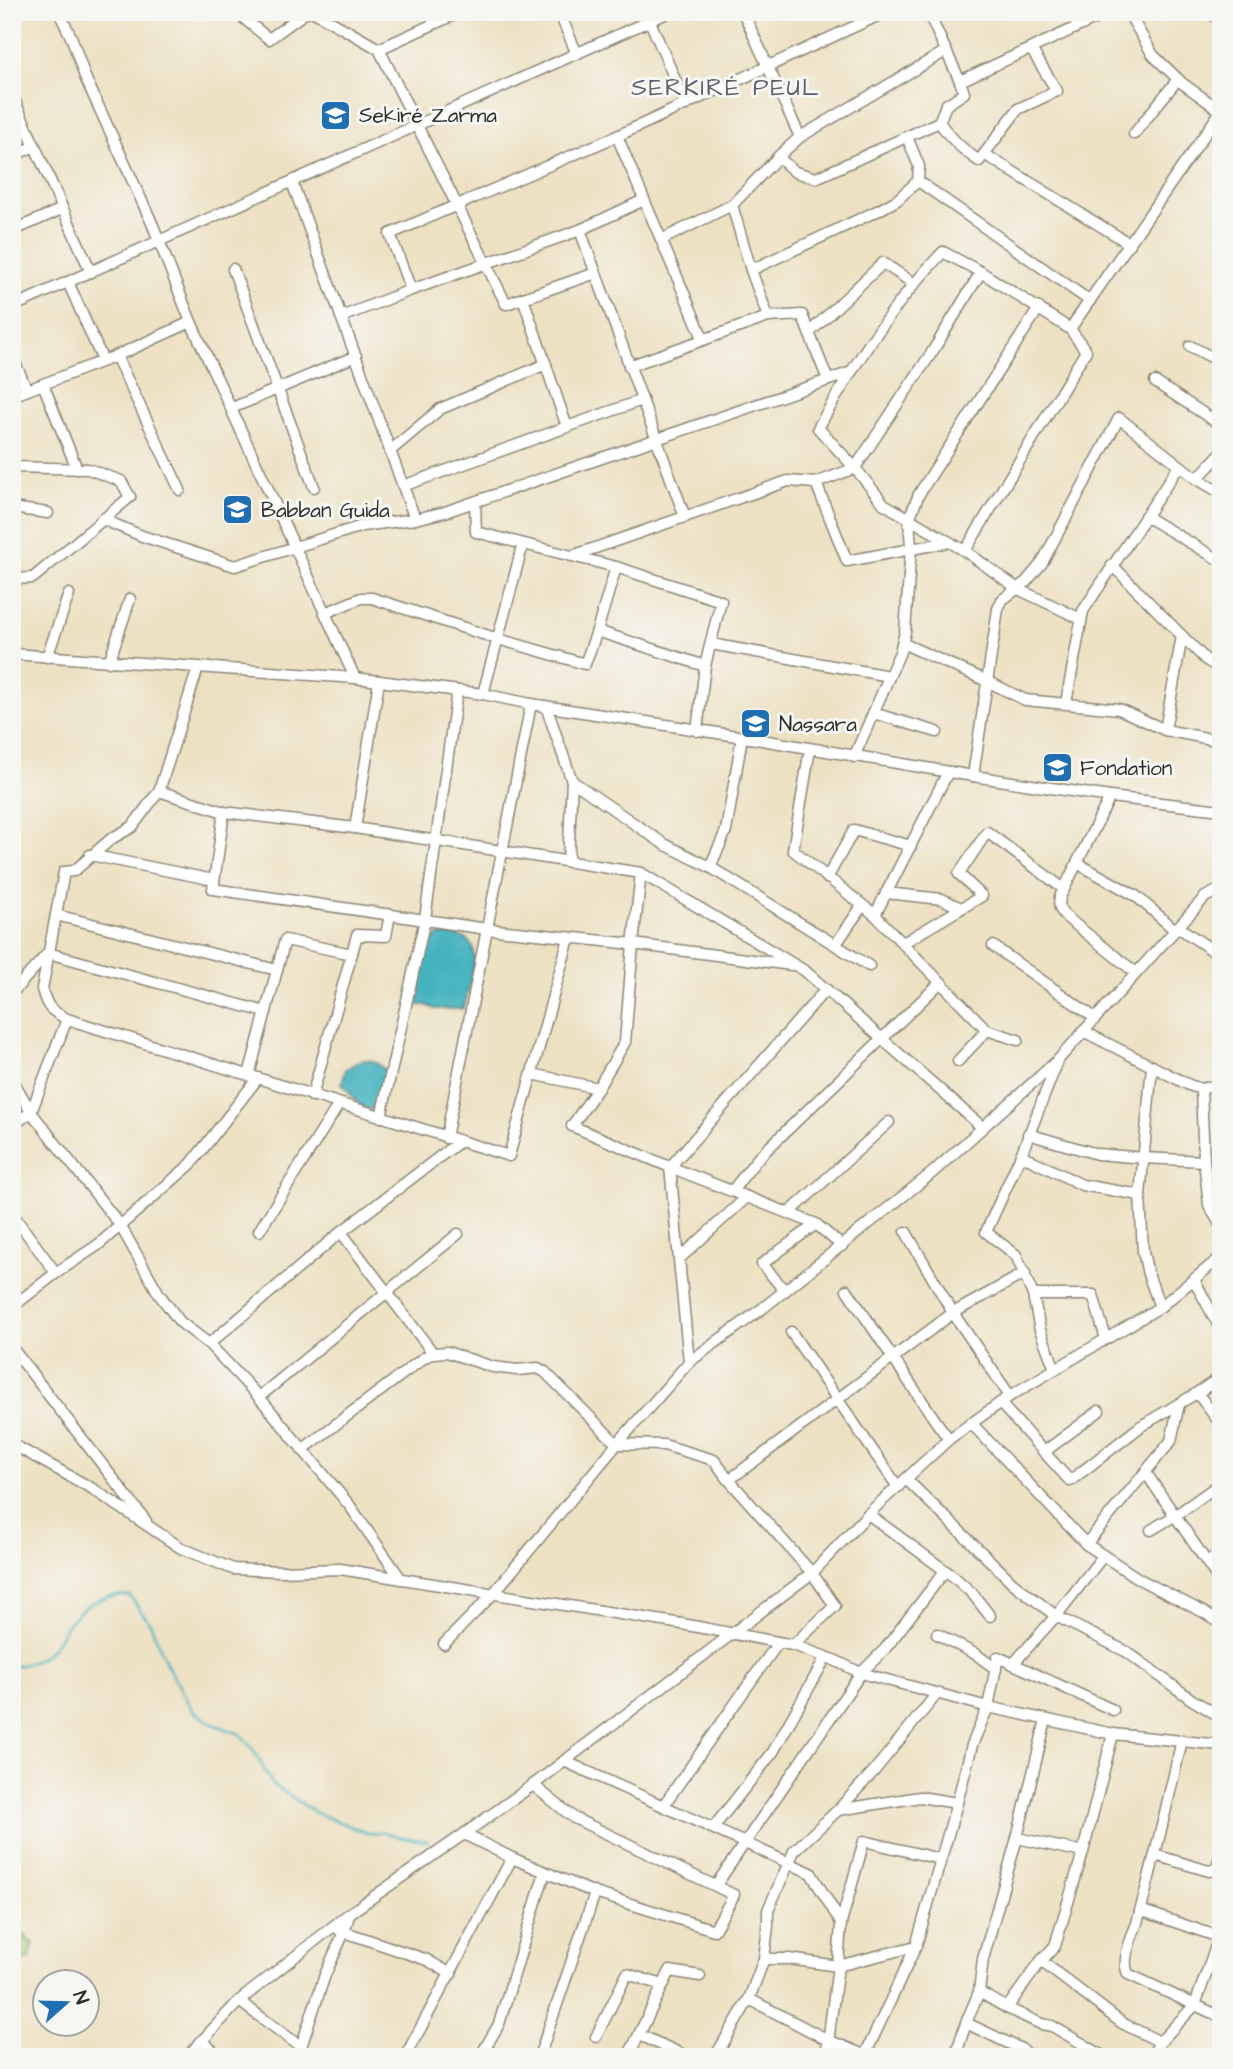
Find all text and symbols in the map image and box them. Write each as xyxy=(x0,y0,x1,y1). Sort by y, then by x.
district label: SERKIRÉ PEUL xyxy=(631,71,821,105)
school or university icon: Sekiré Zarma xyxy=(319,98,353,132)
place label: Sekiré Zarma xyxy=(359,101,497,130)
school or university icon: Babban Guida xyxy=(221,493,255,527)
place label: Babban Guida xyxy=(261,496,390,525)
school or university icon: Nassara xyxy=(739,707,773,741)
place label: Nassara xyxy=(779,710,857,739)
school or university icon: Fondation xyxy=(1040,751,1074,785)
place label: Fondation xyxy=(1080,754,1172,783)
north arrow xyxy=(32,1968,102,2038)
text: N xyxy=(66,1987,95,2008)

